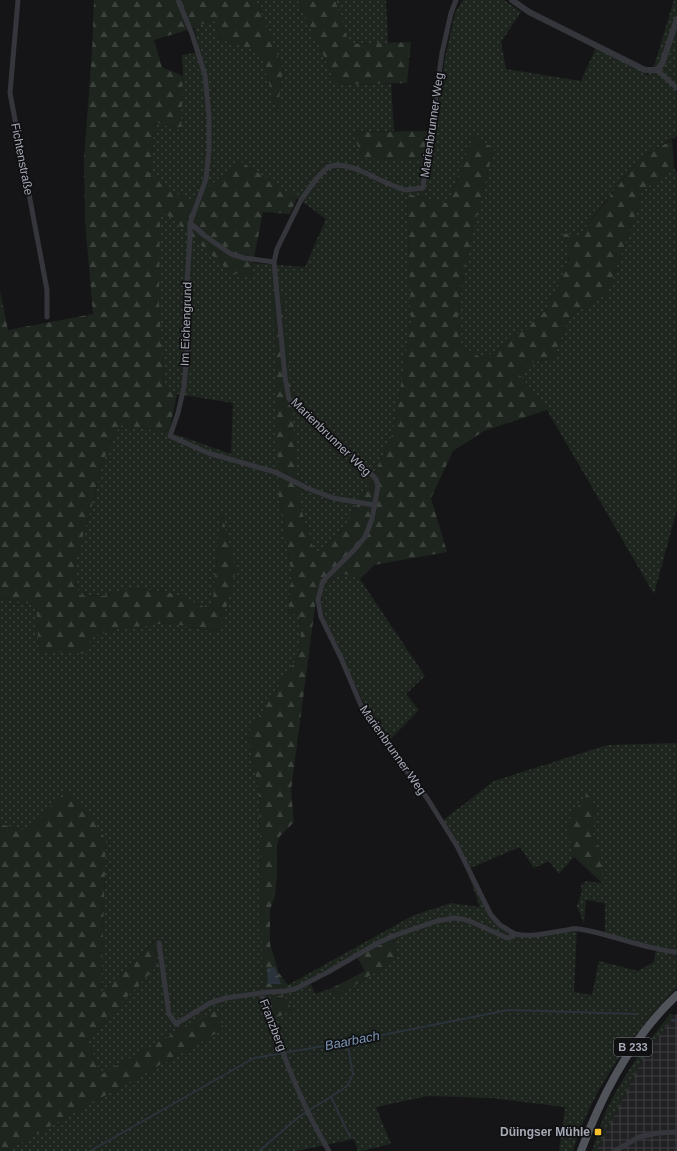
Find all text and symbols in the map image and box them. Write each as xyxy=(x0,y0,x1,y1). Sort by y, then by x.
street label: Marienbrunner Weg xyxy=(418,72,446,178)
street label: Fichtenstraße xyxy=(8,122,36,197)
street label: Im Eichengrund xyxy=(178,282,194,366)
street label: Marienbrunner Weg xyxy=(288,395,374,479)
street label: Marienbrunner Weg xyxy=(357,703,429,797)
street label: Franzberg xyxy=(257,997,289,1053)
water label: Baarbach xyxy=(323,1028,381,1053)
road number: B 233 xyxy=(614,1038,652,1056)
place label: Düingser Mühle xyxy=(500,1125,590,1139)
marker: Düingser Mühle xyxy=(593,1127,603,1137)

